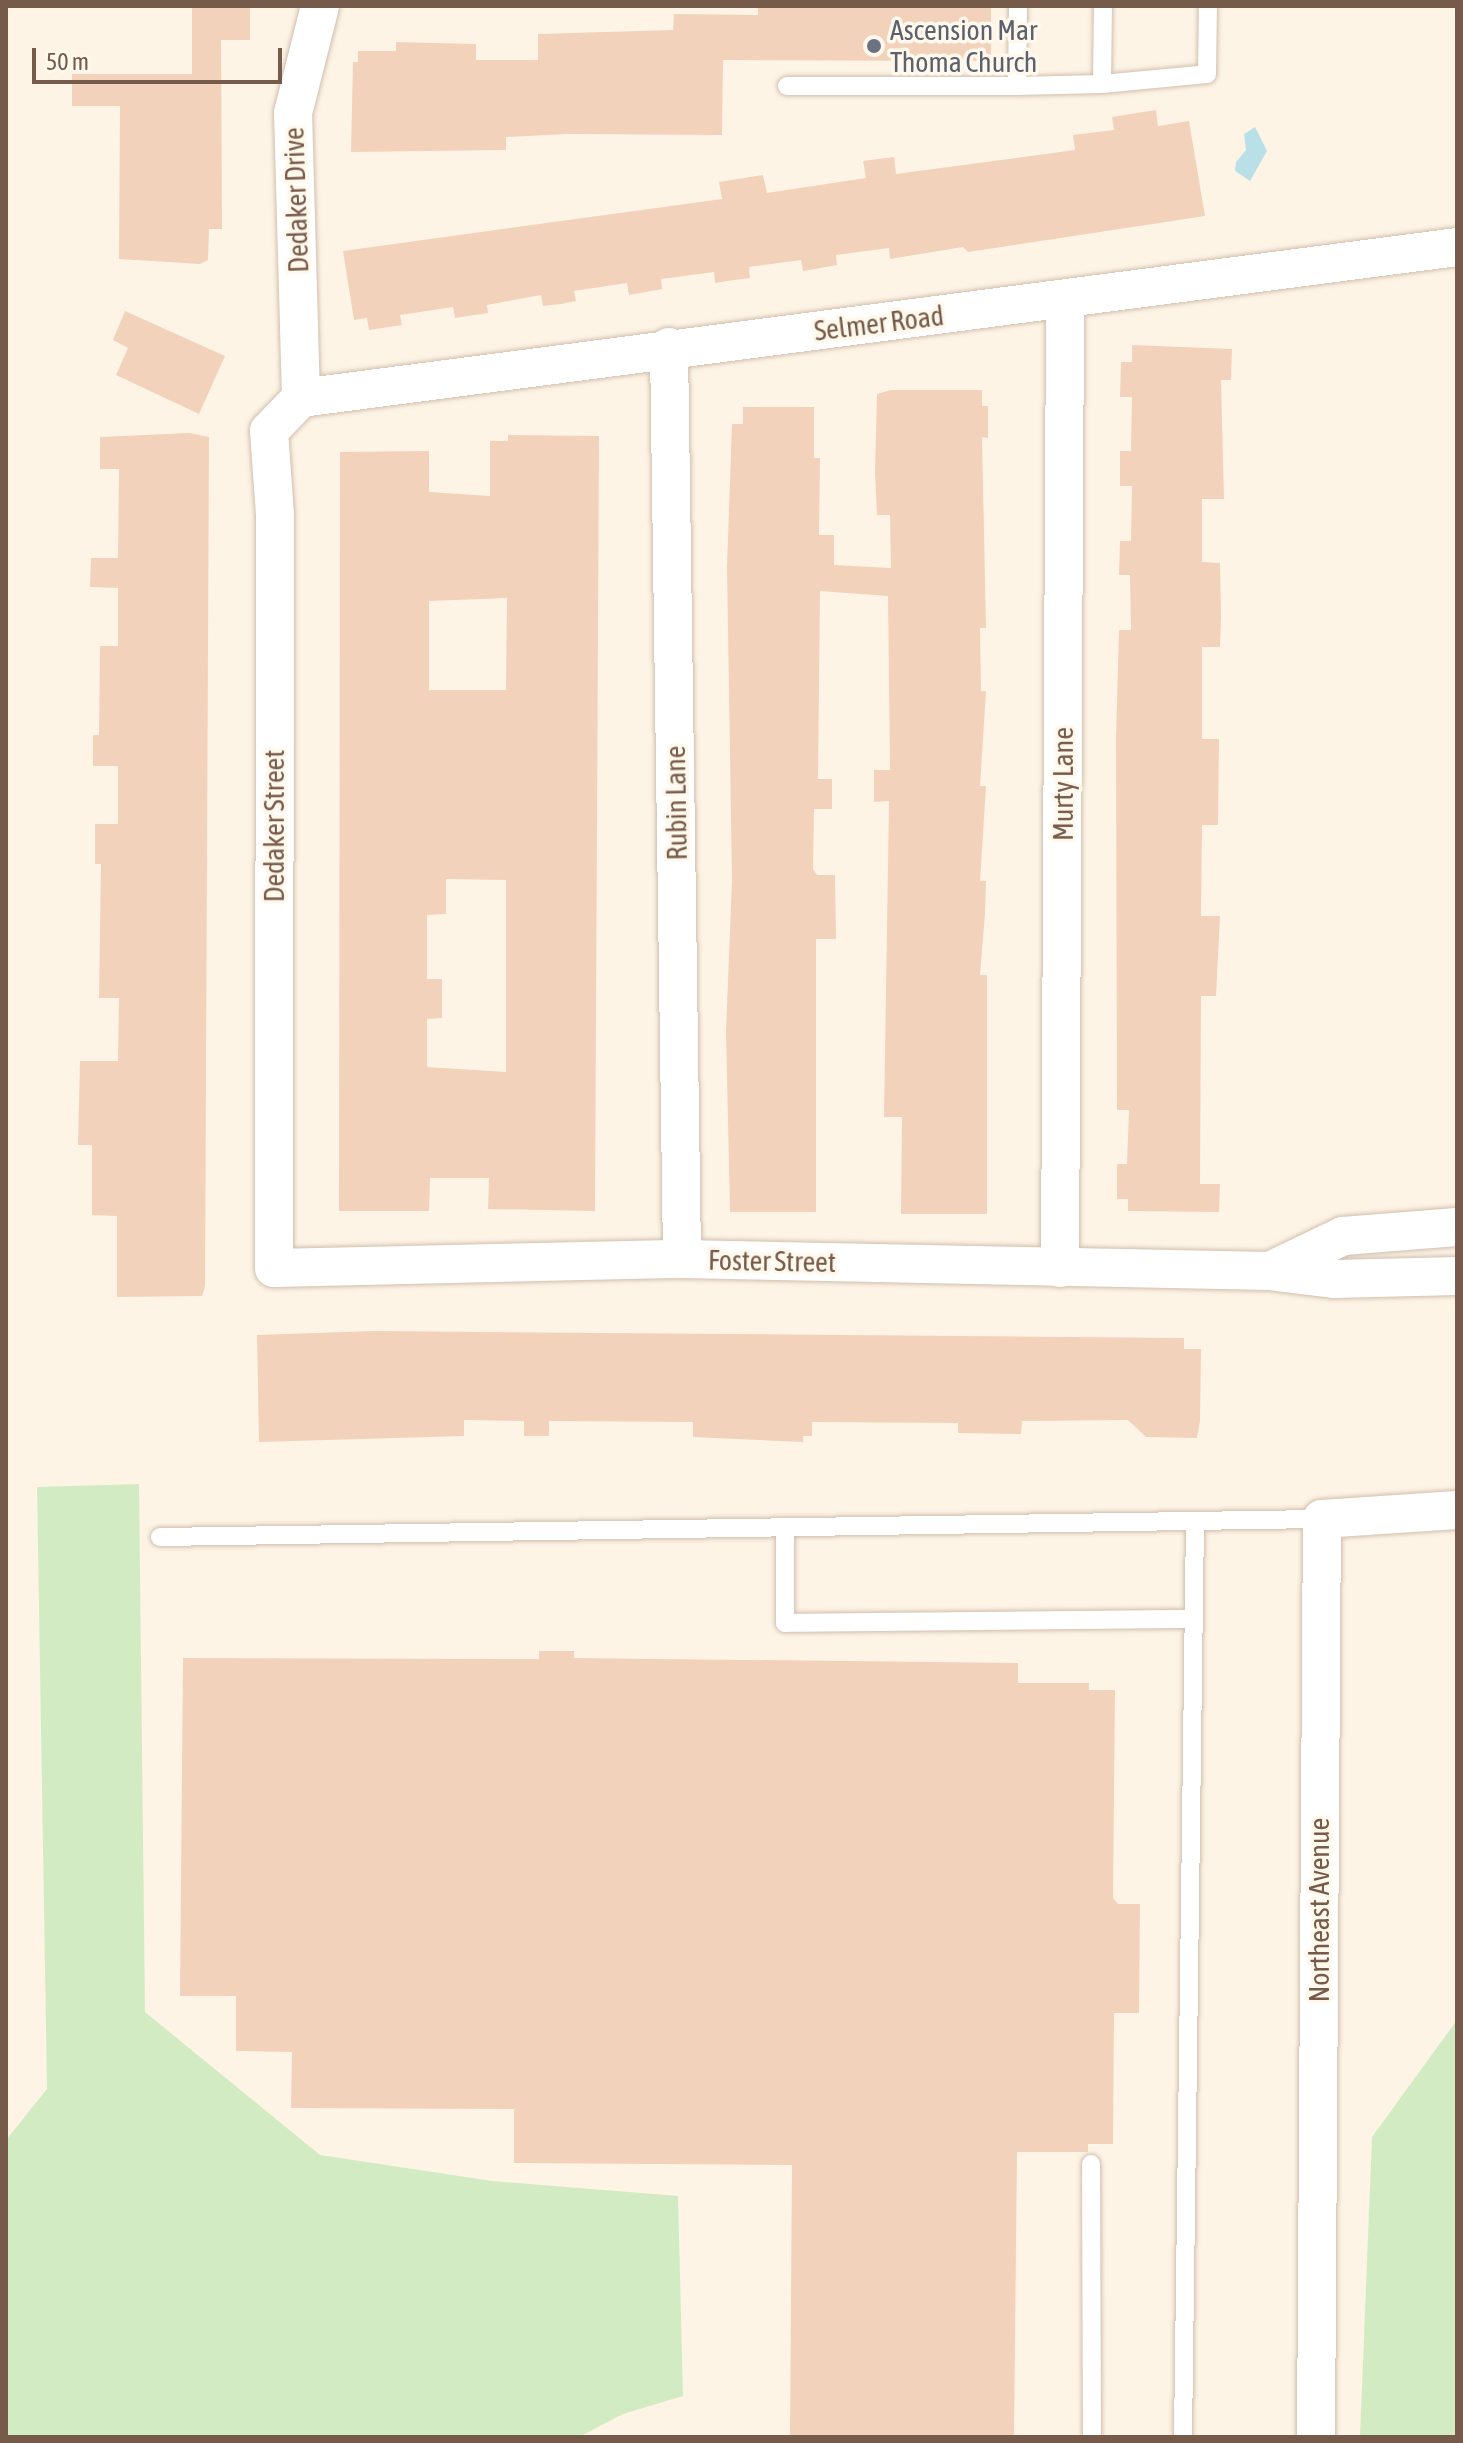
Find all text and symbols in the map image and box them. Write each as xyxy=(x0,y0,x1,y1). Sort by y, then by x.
place label: Ascension Mar Thoma Church xyxy=(890,13,1037,79)
scale bar xyxy=(36,32,286,82)
marker: Ascension Mar Thoma Church xyxy=(865,37,883,55)
text: 50 m xyxy=(46,48,89,75)
street label: Dedaker Drive xyxy=(277,127,315,273)
street label: Selmer Road xyxy=(812,298,946,348)
street label: Murty Lane xyxy=(1046,727,1080,841)
street label: Rubin Lane xyxy=(658,745,694,861)
street label: Dedaker Street xyxy=(257,750,291,902)
street label: Foster Street xyxy=(708,1243,836,1279)
street label: Northeast Avenue xyxy=(1302,1818,1336,2002)

